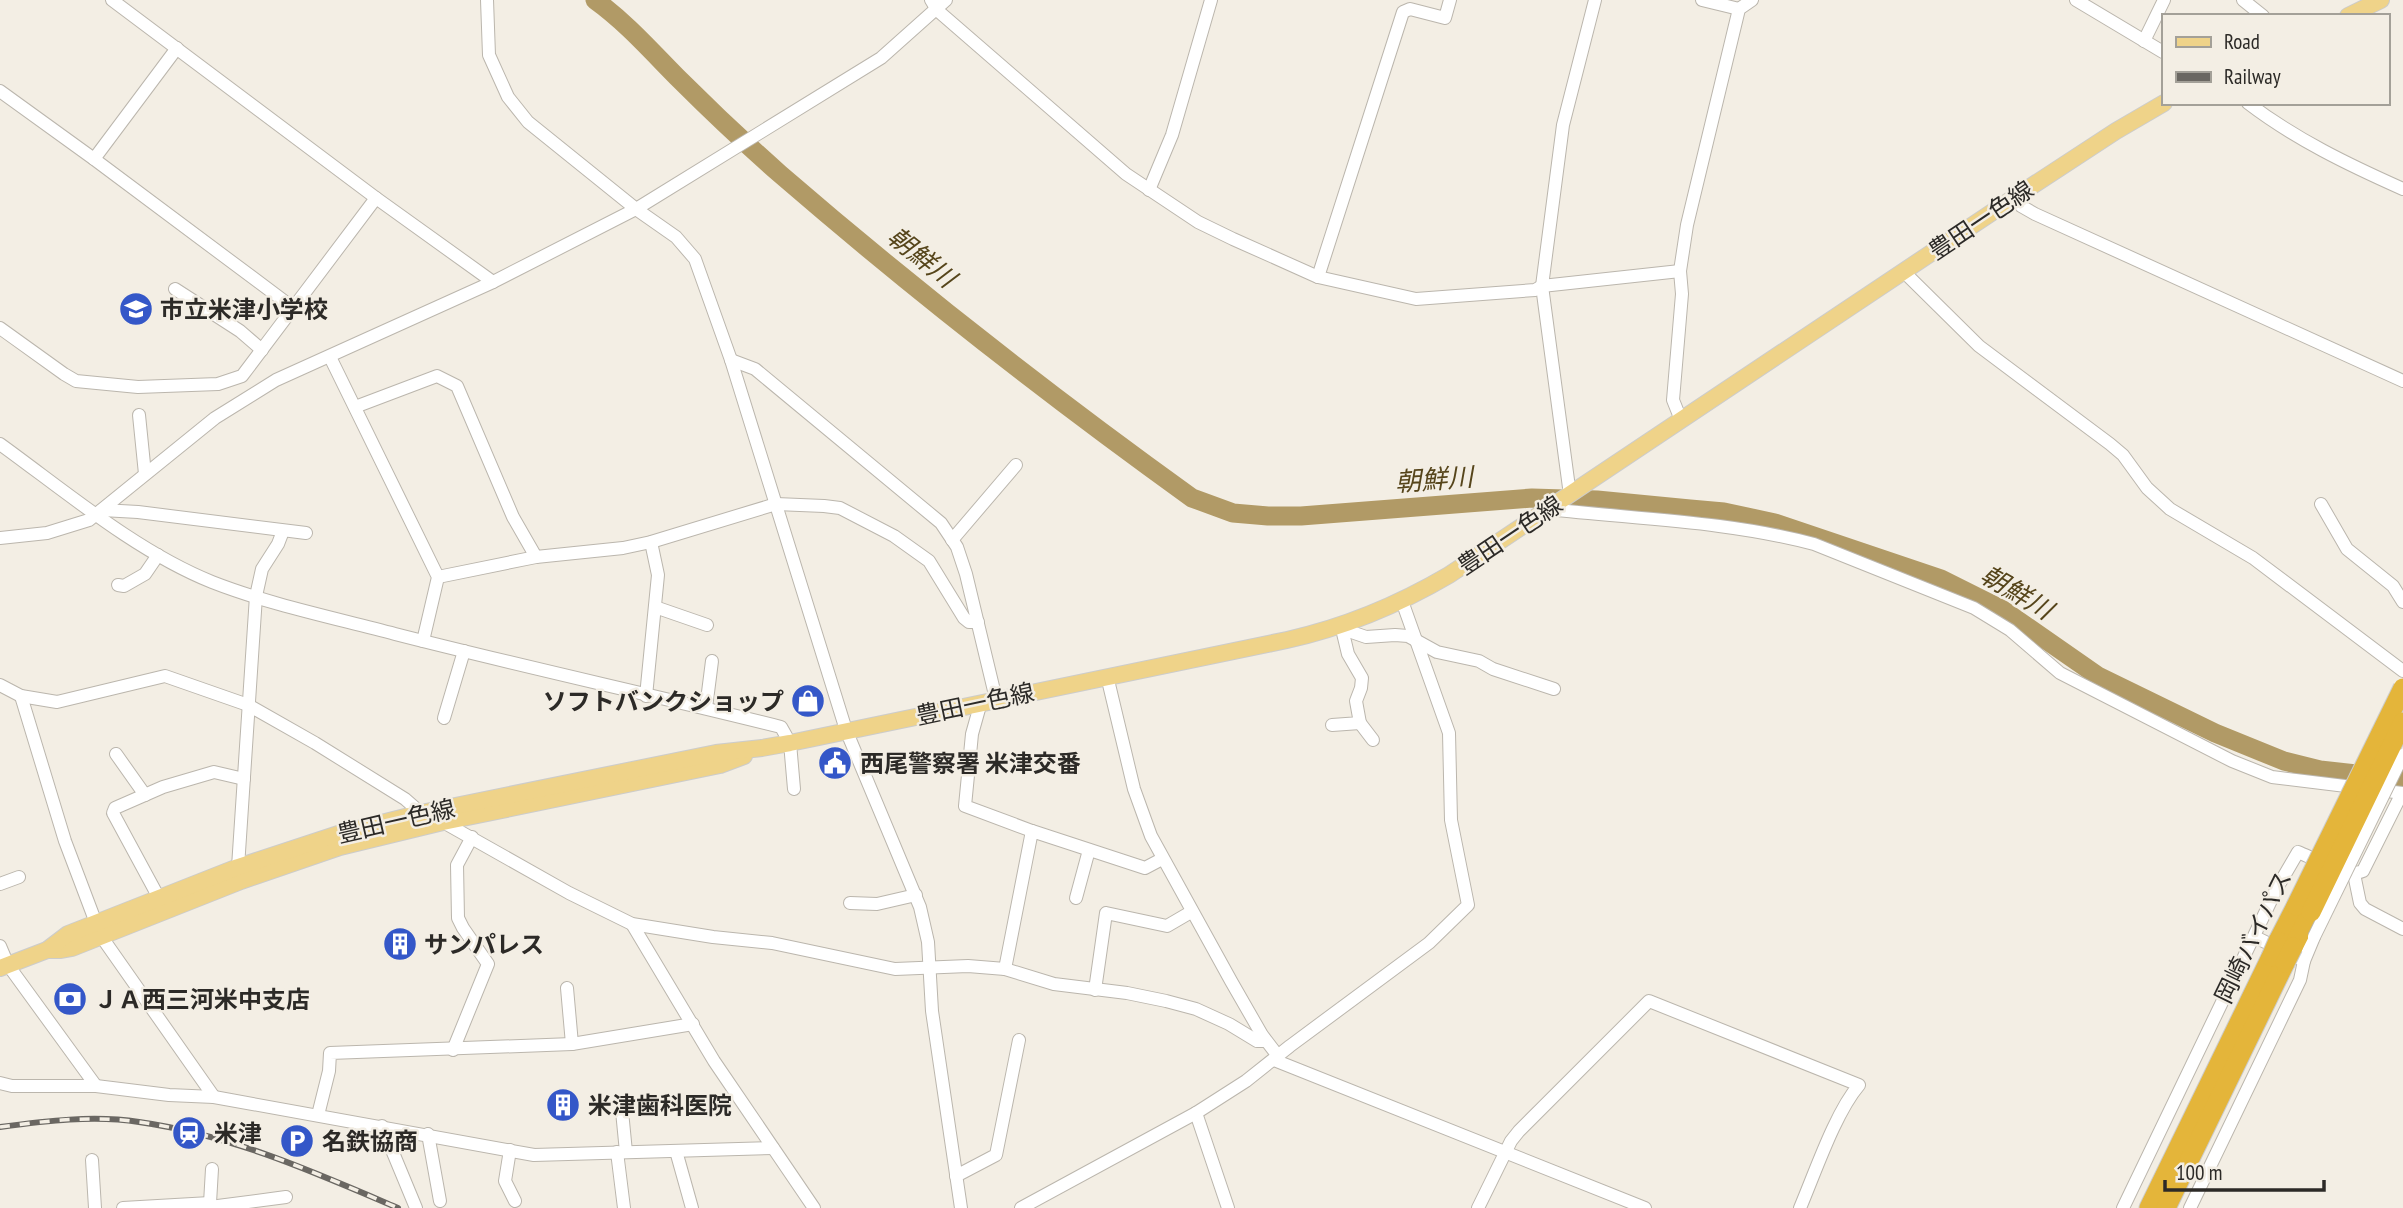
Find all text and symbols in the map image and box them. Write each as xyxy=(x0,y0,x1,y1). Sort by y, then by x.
legend xyxy=(2162,14,2389,105)
text: Road xyxy=(2224,28,2260,55)
text: Railway xyxy=(2224,63,2281,90)
street label: 豊田一色線 xyxy=(1923,174,2039,266)
water label: 朝鮮川 xyxy=(881,220,965,296)
school or university icon: 市立米津小学校 xyxy=(117,290,155,328)
place label: 市立米津小学校 xyxy=(160,294,328,325)
water label: 朝鮮川 xyxy=(1394,460,1477,498)
street label: 豊田一色線 xyxy=(1452,489,1568,581)
water label: 朝鮮川 xyxy=(1975,558,2061,628)
street label: 豊田一色線 xyxy=(913,676,1037,732)
shop icon: ソフトバンクショップ xyxy=(789,682,827,720)
place label: ソフトバンクショップ xyxy=(543,686,784,717)
public building icon: 西尾警察署 米津交番 xyxy=(816,744,854,782)
place label: 西尾警察署 米津交番 xyxy=(860,748,1081,779)
street label: 豊田一色線 xyxy=(334,792,458,850)
street label: 岡崎バイパス xyxy=(2208,866,2298,1008)
building icon: サンパレス xyxy=(381,925,419,963)
place label: サンパレス xyxy=(424,929,544,960)
bank icon: ＪＡ西三河米中支店 xyxy=(51,980,89,1018)
place label: ＪＡ西三河米中支店 xyxy=(94,984,310,1015)
building icon: 米津歯科医院 xyxy=(544,1086,582,1124)
place label: 米津歯科医院 xyxy=(588,1090,732,1121)
station icon: 米津 xyxy=(170,1114,208,1152)
place label: 米津 xyxy=(214,1118,262,1149)
parking icon: 名鉄協商 xyxy=(278,1122,316,1160)
place label: 名鉄協商 xyxy=(322,1126,418,1157)
scale bar xyxy=(2165,1148,2324,1192)
text: 100 m xyxy=(2176,1159,2222,1186)

